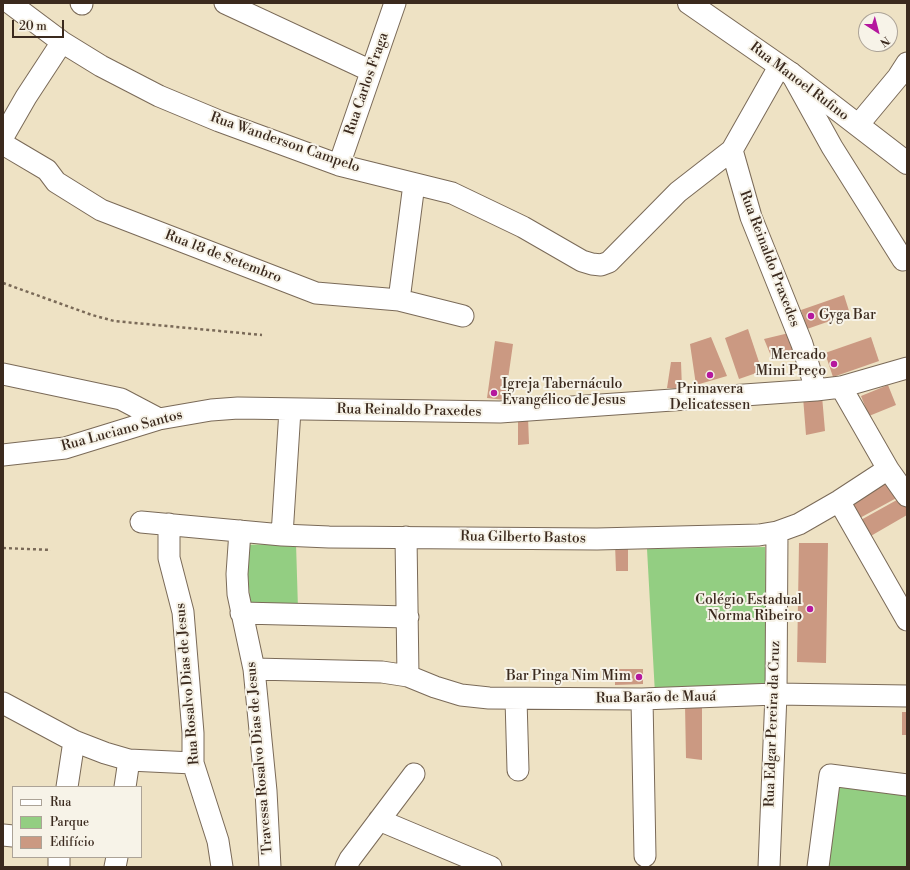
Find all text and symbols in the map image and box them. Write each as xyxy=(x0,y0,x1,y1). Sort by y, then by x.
scale bar xyxy=(14,12,66,38)
north arrow xyxy=(858,12,898,52)
text: 20 m xyxy=(19,19,47,34)
street label: Rua Carlos Fraga xyxy=(342,30,392,138)
text: N xyxy=(877,33,892,49)
street label: Rua Manoel Rufino xyxy=(746,39,852,125)
street label: Rua Wanderson Campelo xyxy=(208,109,362,177)
street label: Rua Reinaldo Praxedes xyxy=(735,188,803,330)
street label: Rua 18 de Setembro xyxy=(162,227,284,287)
place label: Gyga Bar xyxy=(819,308,876,324)
marker: Gyga Bar xyxy=(806,311,816,321)
place label: Mercado Mini Preço xyxy=(756,348,826,380)
marker: Mercado Mini Preço xyxy=(829,359,839,369)
marker: Primavera Delicatessen xyxy=(705,370,715,380)
place label: Igreja Tabernáculo Evangélico de Jesus xyxy=(502,377,626,410)
place label: Primavera Delicatessen xyxy=(670,382,750,414)
marker: Igreja Tabernáculo Evangélico de Jesus xyxy=(489,388,499,398)
street label: Rua Reinaldo Praxedes xyxy=(336,401,482,421)
street label: Rua Luciano Santos xyxy=(59,407,185,455)
street label: Rua Gilberto Bastos xyxy=(460,529,586,547)
place label: Colégio Estadual Norma Ribeiro xyxy=(695,593,802,626)
street label: Rua Rosalvo Dias de Jesus xyxy=(173,602,203,766)
marker: Colégio Estadual Norma Ribeiro xyxy=(805,604,815,614)
street label: Rua Edgar Pereira da Cruz xyxy=(762,640,784,808)
street label: Travessa Rosalvo Dias de Jesus xyxy=(243,661,277,855)
place label: Bar Pinga Nim Mim xyxy=(506,669,631,685)
marker: Bar Pinga Nim Mim xyxy=(634,672,644,682)
street label: Rua Barão de Mauá xyxy=(595,689,717,707)
legend xyxy=(12,786,142,858)
text: Rua xyxy=(50,795,71,810)
text: Parque xyxy=(50,815,89,830)
text: Edifício xyxy=(50,835,94,850)

